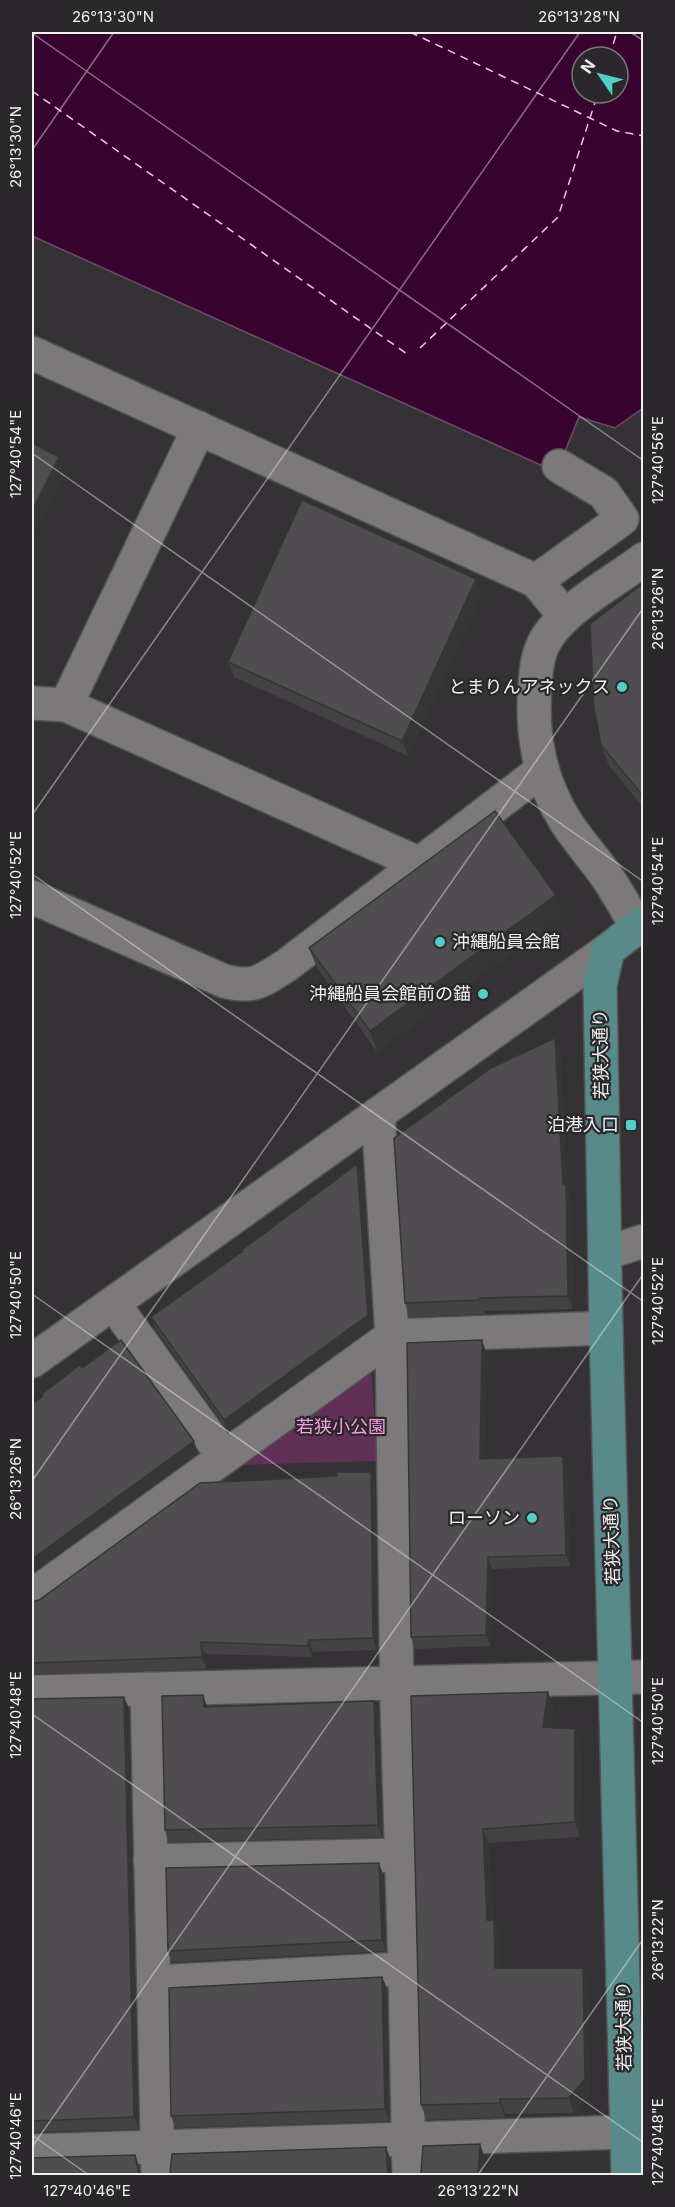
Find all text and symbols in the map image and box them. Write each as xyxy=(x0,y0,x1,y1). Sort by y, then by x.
text: 26°13'30"N xyxy=(72,7,154,26)
text: 26°13'28"N xyxy=(538,7,620,26)
north arrow xyxy=(570,45,630,105)
text: N xyxy=(576,56,599,77)
text: 26°13'30"N xyxy=(6,106,25,188)
text: 127°40'54"E xyxy=(6,410,25,498)
text: 127°40'56"E xyxy=(648,416,667,504)
text: 26°13'26"N xyxy=(648,568,667,650)
place label: とまりんアネックス xyxy=(449,676,610,697)
marker: とまりんアネックス xyxy=(615,680,629,694)
text: 127°40'52"E xyxy=(6,831,25,919)
text: 127°40'54"E xyxy=(648,837,667,925)
place label: 沖縄船員会館 xyxy=(452,931,560,952)
marker: 沖縄船員会館 xyxy=(433,935,447,949)
place label: 沖縄船員会館前の錨 xyxy=(309,983,471,1004)
marker: 沖縄船員会館前の錨 xyxy=(476,987,490,1001)
street label: 若狭大通り xyxy=(589,1009,612,1099)
place label: 泊港入口 xyxy=(547,1114,619,1135)
marker: 泊港入口 xyxy=(624,1118,638,1132)
text: 127°40'50"E xyxy=(6,1251,25,1339)
text: 127°40'52"E xyxy=(648,1257,667,1345)
park label: 若狭小公園 xyxy=(296,1416,386,1437)
text: 26°13'26"N xyxy=(6,1438,25,1520)
street label: 若狭大通り xyxy=(599,1495,624,1585)
place label: ローソン xyxy=(448,1507,520,1528)
marker: ローソン xyxy=(525,1511,539,1525)
text: 127°40'48"E xyxy=(6,1671,25,1759)
text: 127°40'50"E xyxy=(648,1677,667,1765)
text: 26°13'22"N xyxy=(648,1899,667,1981)
street label: 若狭大通り xyxy=(612,1981,635,2071)
text: 127°40'46"E xyxy=(6,2092,25,2180)
text: 127°40'48"E xyxy=(648,2098,667,2186)
text: 127°40'46"E xyxy=(43,2181,131,2200)
text: 26°13'22"N xyxy=(437,2181,519,2200)

